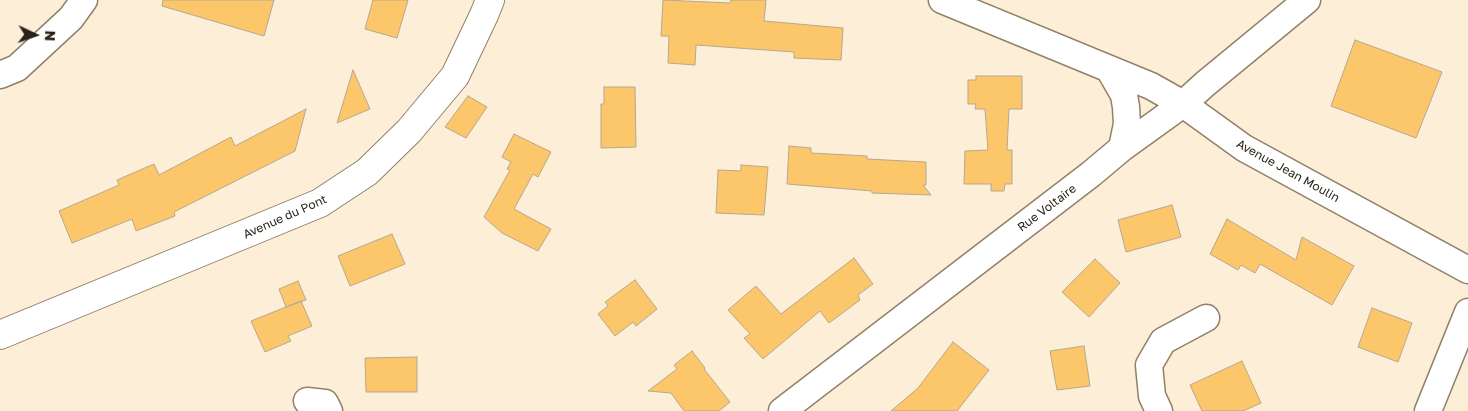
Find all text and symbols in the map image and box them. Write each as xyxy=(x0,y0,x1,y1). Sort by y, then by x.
north arrow xyxy=(10,10,60,60)
text: N xyxy=(42,30,59,42)
street label: Avenue Jean Moulin xyxy=(1234,137,1342,205)
street label: Rue Voltaire xyxy=(1015,181,1079,235)
street label: Avenue du Pont xyxy=(241,192,329,242)

